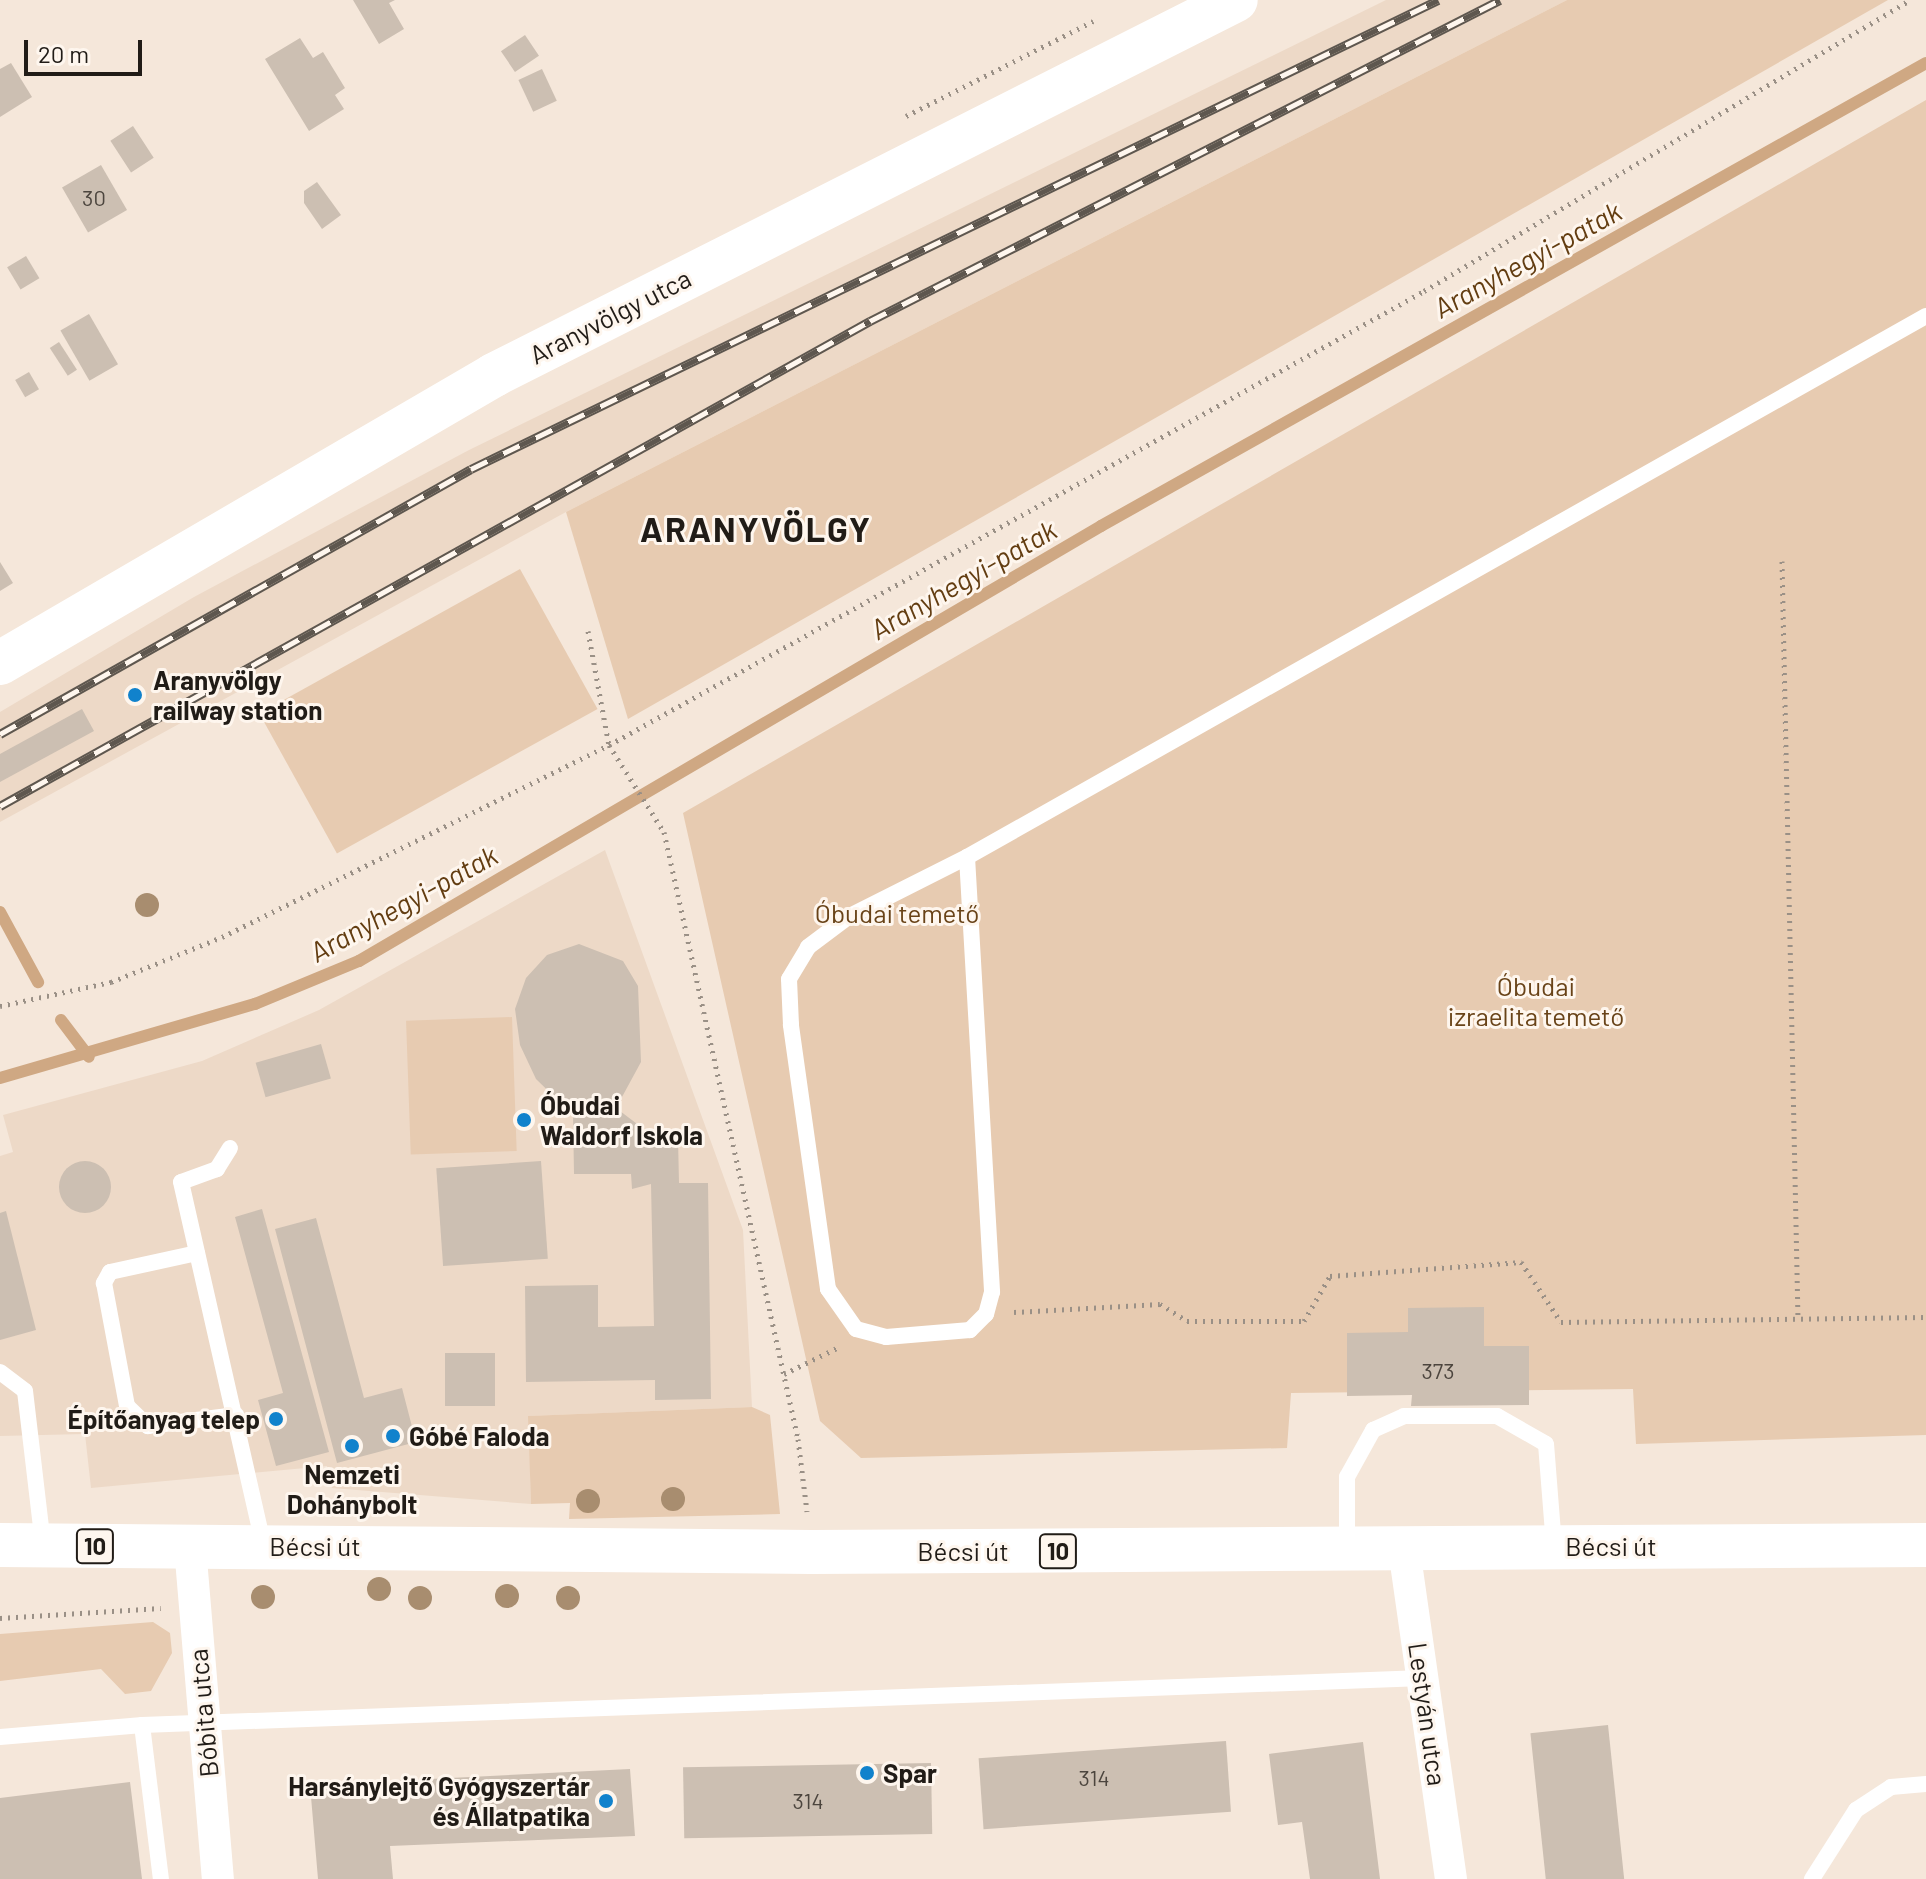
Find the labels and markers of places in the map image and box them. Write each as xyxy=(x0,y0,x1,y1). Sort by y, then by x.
place label: Aranyvölgy railway station xyxy=(153,664,322,726)
marker: Aranyvölgy railway station xyxy=(124,684,146,706)
place label: Óbudai Waldorf Iskola xyxy=(540,1089,703,1150)
marker: Óbudai Waldorf Iskola xyxy=(515,1111,533,1129)
place label: Építőanyag telep xyxy=(68,1403,260,1435)
marker: Építőanyag telep xyxy=(267,1410,285,1428)
place label: Góbé Faloda xyxy=(409,1420,549,1452)
marker: Góbé Faloda xyxy=(384,1427,402,1445)
marker: Nemzeti Dohánybolt xyxy=(343,1437,361,1455)
place label: Nemzeti Dohánybolt xyxy=(287,1458,417,1520)
place label: Spar xyxy=(883,1757,937,1789)
marker: Spar xyxy=(858,1764,876,1782)
place label: Harsánylejtő Gyógyszertár és Állatpatika xyxy=(288,1770,590,1832)
marker: Harsánylejtő Gyógyszertár és Állatpatika xyxy=(597,1792,615,1810)

